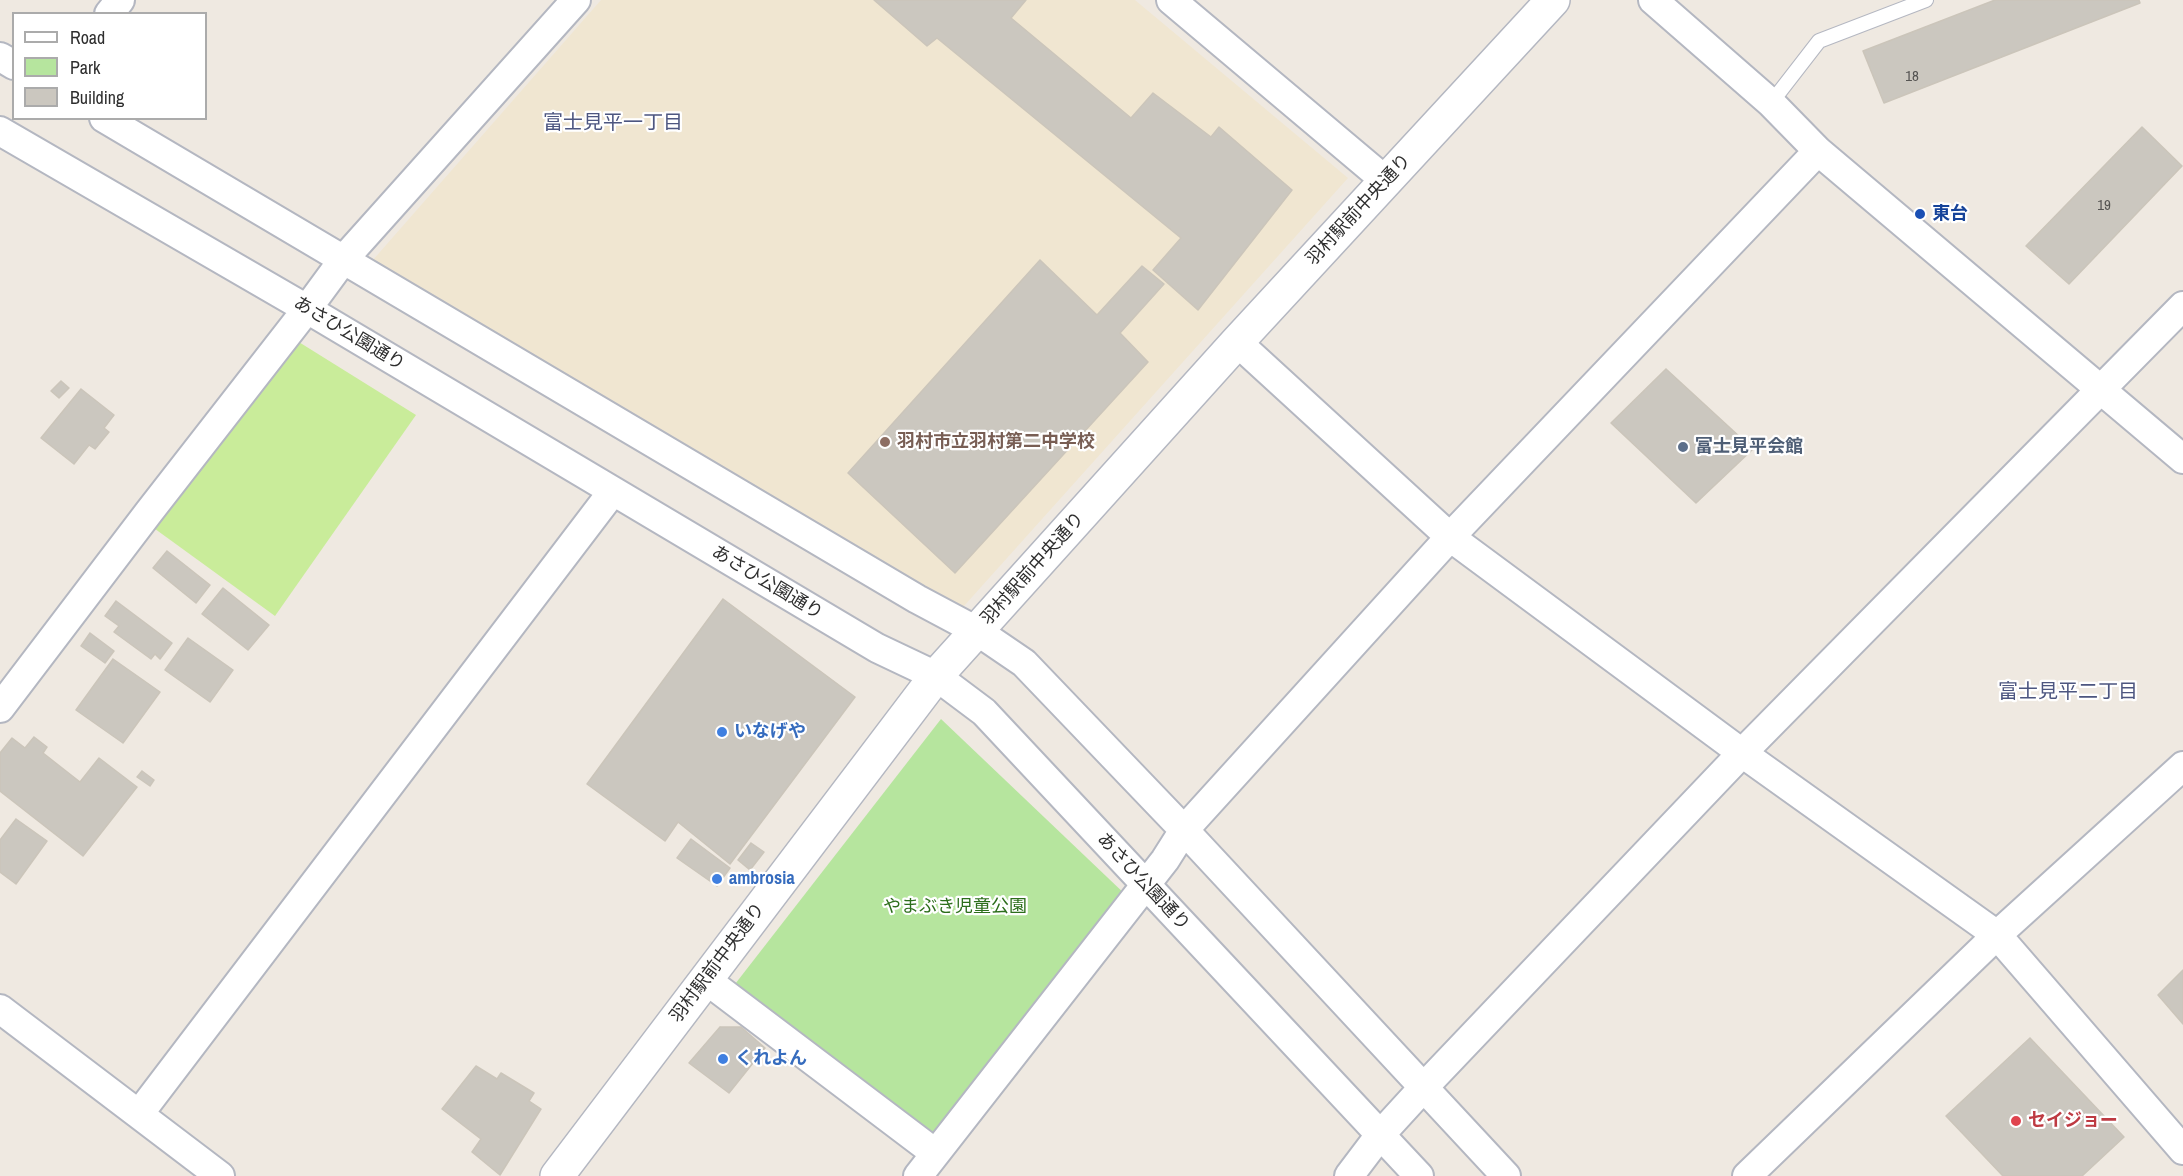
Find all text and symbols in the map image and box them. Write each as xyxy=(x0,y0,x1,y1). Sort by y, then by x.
legend xyxy=(12,12,207,120)
text: Road xyxy=(70,25,105,50)
text: Park xyxy=(70,55,100,80)
house number: 18 xyxy=(1905,68,1919,86)
text: Building xyxy=(70,85,124,110)
district label: 富士見平一丁目 xyxy=(543,112,683,136)
street label: 羽村駅前中央通り xyxy=(1302,150,1416,270)
house number: 19 xyxy=(2097,197,2111,215)
place label: 東台 xyxy=(1932,203,1968,225)
marker: 東台 xyxy=(1913,207,1927,221)
street label: あさひ公園通り xyxy=(289,292,409,376)
place label: 羽村市立羽村第二中学校 xyxy=(897,431,1095,453)
marker: 羽村市立羽村第二中学校 xyxy=(878,435,892,449)
place label: 富士見平会館 xyxy=(1695,436,1803,458)
marker: 富士見平会館 xyxy=(1676,440,1690,454)
street label: 羽村駅前中央通り xyxy=(977,508,1089,630)
street label: あさひ公園通り xyxy=(707,541,827,625)
district label: 富士見平二丁目 xyxy=(1998,681,2138,705)
place label: いなげや xyxy=(734,721,806,743)
marker: いなげや xyxy=(715,725,729,739)
street label: あさひ公園通り xyxy=(1092,829,1194,935)
place label: ambrosia xyxy=(729,868,795,890)
marker: ambrosia xyxy=(710,872,724,886)
park label: やまぶき児童公園 xyxy=(883,896,1027,918)
street label: 羽村駅前中央通り xyxy=(666,899,770,1027)
place label: くれよん xyxy=(735,1048,807,1070)
marker: くれよん xyxy=(716,1052,730,1066)
place label: セイジョー xyxy=(2028,1110,2118,1132)
marker: セイジョー xyxy=(2009,1114,2023,1128)

